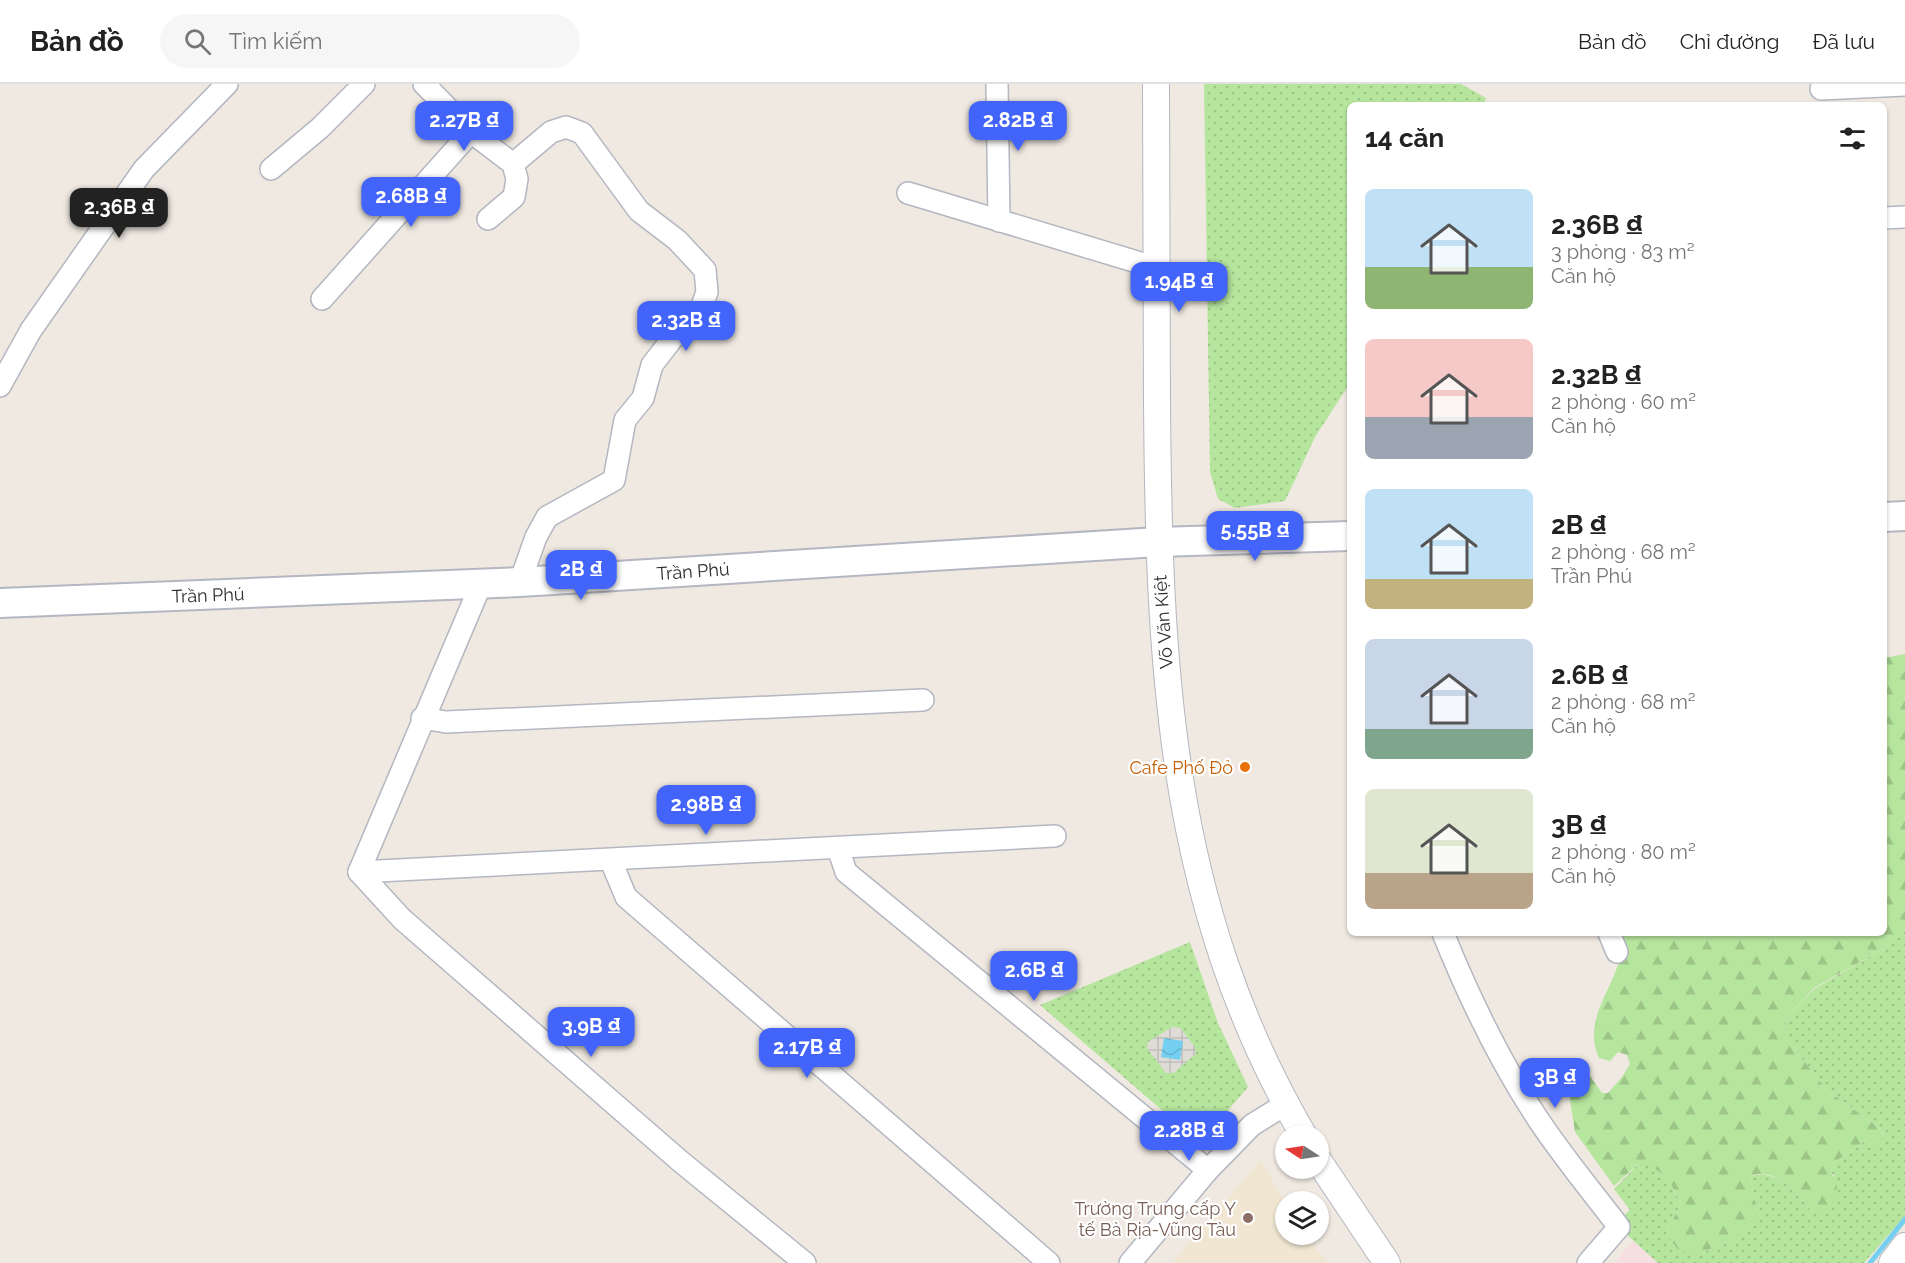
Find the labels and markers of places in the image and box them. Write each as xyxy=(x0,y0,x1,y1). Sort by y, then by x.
pin: 2.27B ₫ xyxy=(409,101,519,152)
pin: 2.82B ₫ xyxy=(963,101,1073,152)
pin: 2.68B ₫ xyxy=(356,177,466,228)
pin: 2.36B ₫ xyxy=(64,188,174,239)
pin: 1.94B ₫ xyxy=(1124,262,1234,313)
pin: 2.32B ₫ xyxy=(631,301,741,352)
pin: 5.55B ₫ xyxy=(1200,511,1310,562)
pin: 2B ₫ xyxy=(545,550,617,601)
place label: Cafe Phố Đỏ xyxy=(1129,757,1233,778)
marker: Cafe Phố Đỏ xyxy=(1238,760,1252,774)
pin: 2.98B ₫ xyxy=(651,785,761,836)
pin: 2.6B ₫ xyxy=(985,951,1083,1002)
pin: 3.9B ₫ xyxy=(542,1007,640,1058)
pin: 2.17B ₫ xyxy=(752,1028,862,1079)
pin: 3B ₫ xyxy=(1519,1058,1591,1109)
pin: 2.28B ₫ xyxy=(1134,1111,1244,1162)
place label: Trường Trung cấp Y tế Bà Rịa-Vũng Tàu xyxy=(1074,1198,1236,1240)
marker: Trường Trung cấp Y tế Bà Rịa-Vũng Tàu xyxy=(1241,1211,1255,1225)

